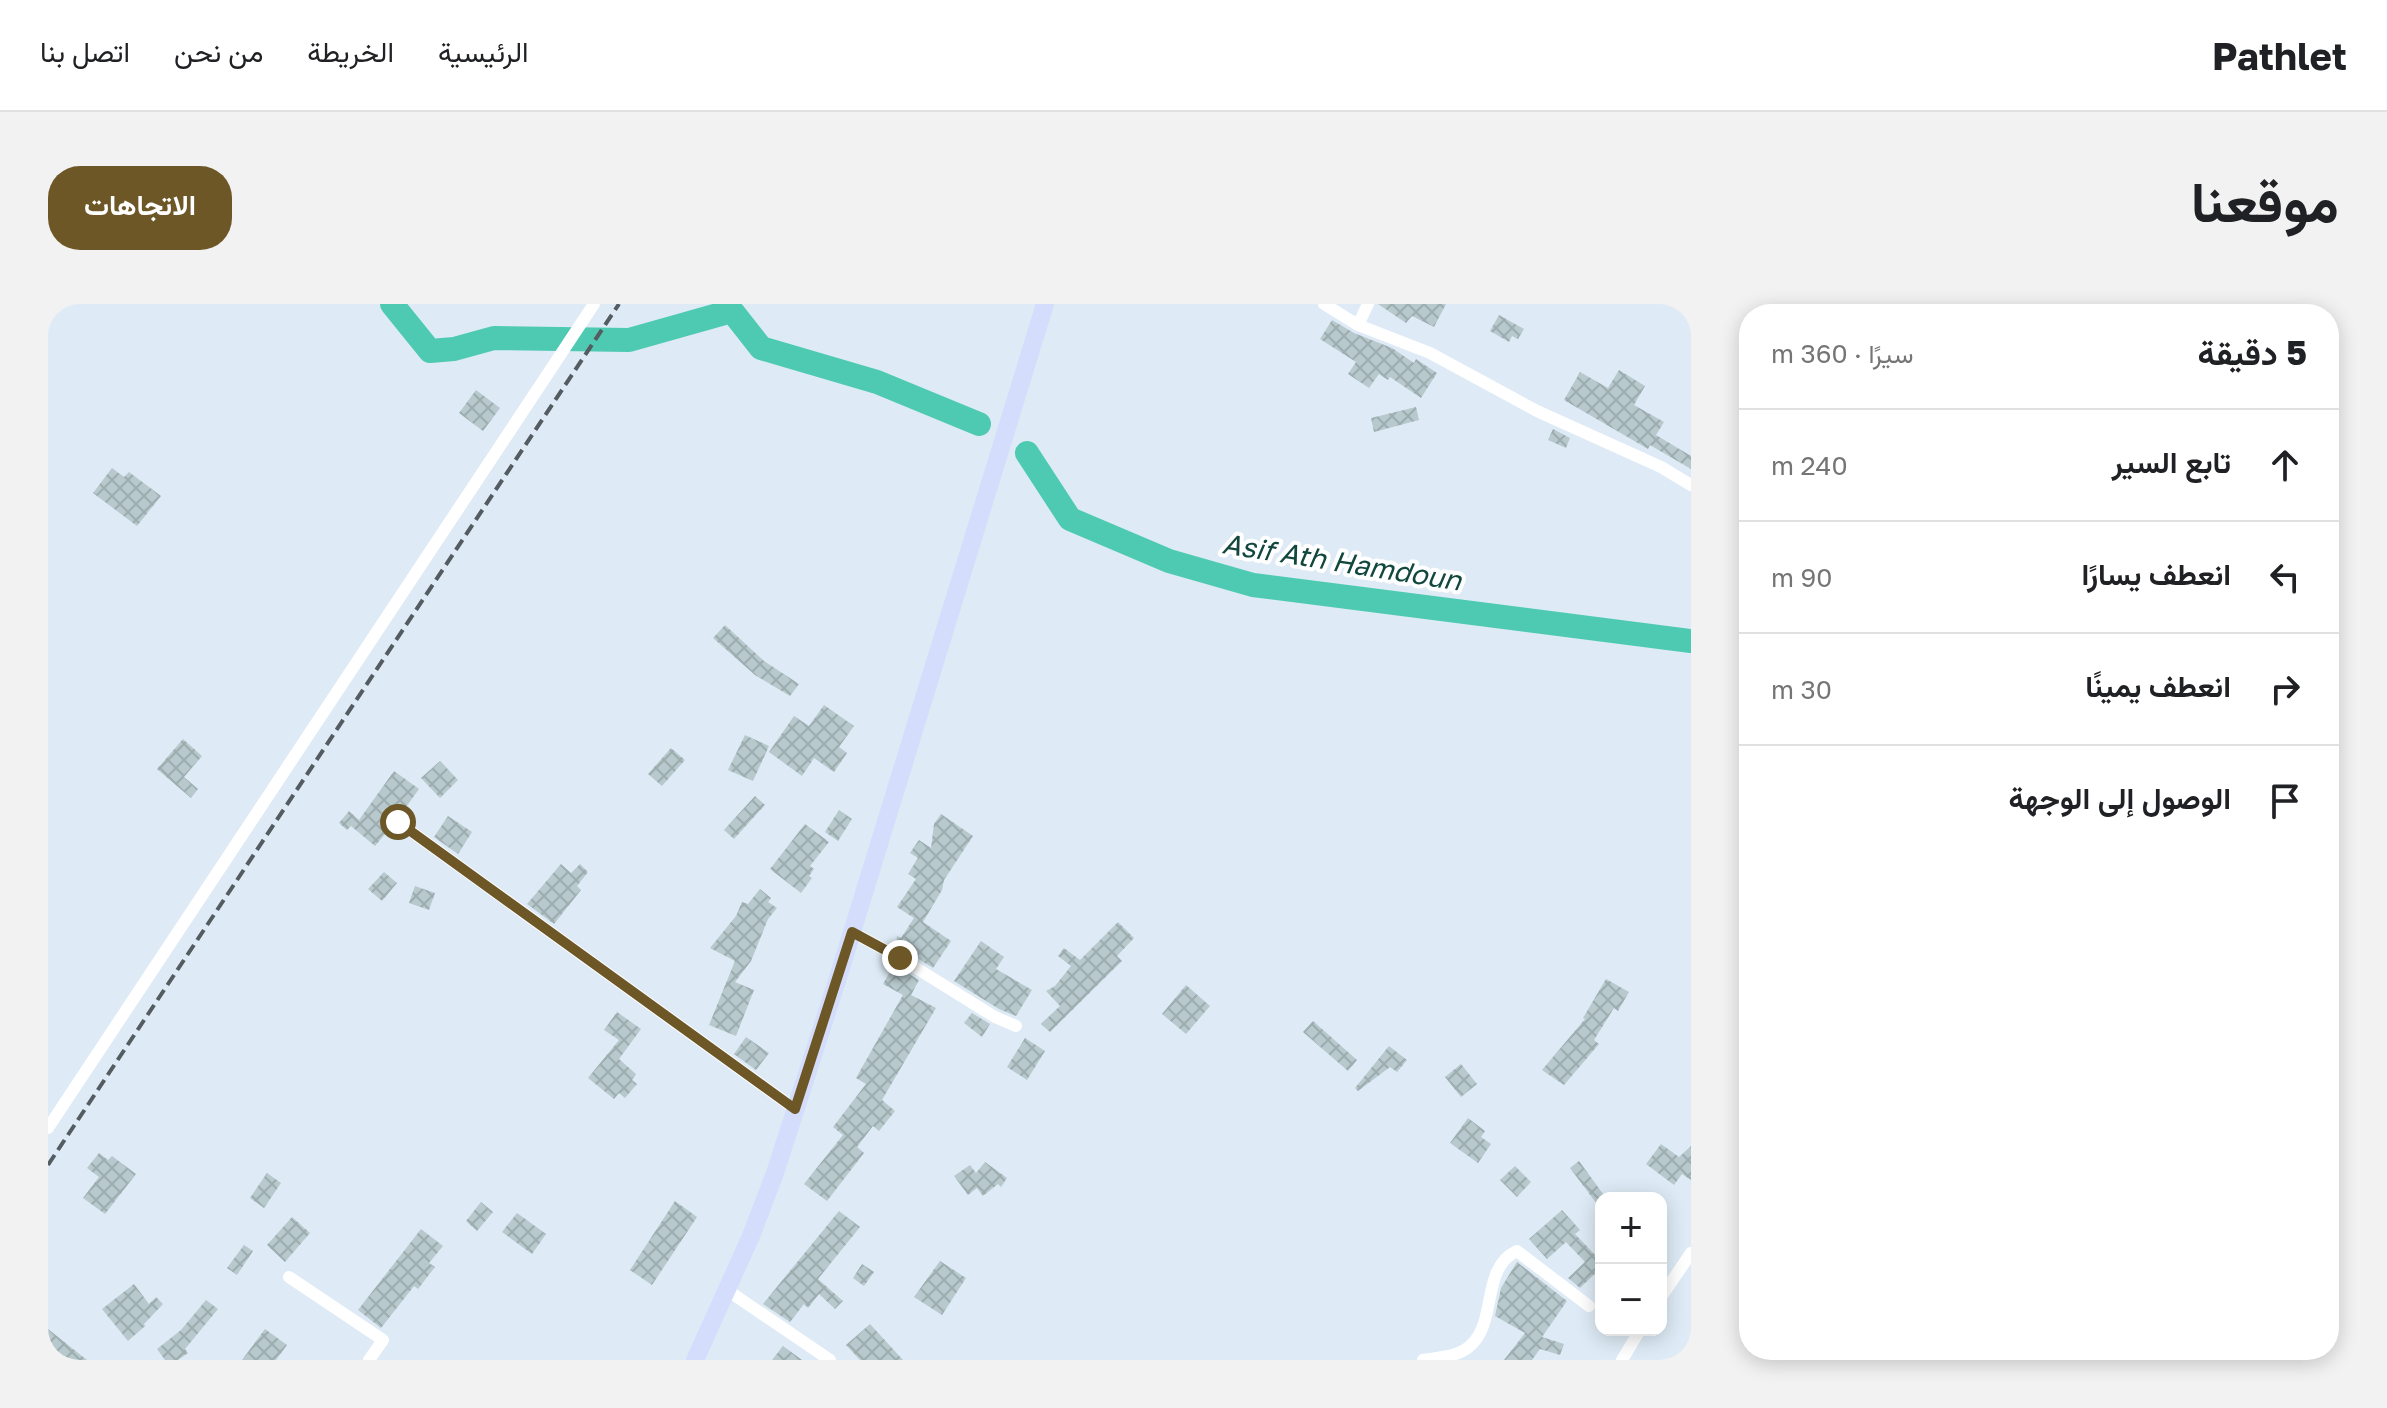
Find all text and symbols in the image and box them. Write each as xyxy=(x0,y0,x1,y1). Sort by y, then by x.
text: Pathlet xyxy=(2212,33,2347,78)
text: اتصل بنا xyxy=(40,35,130,68)
text: من نحن xyxy=(174,35,263,68)
text: الخريطة xyxy=(307,35,394,68)
text: الرئيسية xyxy=(438,35,528,68)
button: الاتجاهات xyxy=(48,166,232,250)
text: موقعنا xyxy=(2191,167,2339,234)
text: 5 دقيقة xyxy=(2198,332,2307,372)
text: سيرًا · 360 m xyxy=(1771,338,1914,369)
icon: ahead xyxy=(2263,443,2307,487)
text: تابع السير xyxy=(2112,444,2231,480)
text: 240 m xyxy=(1771,450,1848,481)
water label: Asif Ath Hamdoun xyxy=(1220,526,1466,597)
icon: left xyxy=(2263,555,2307,599)
text: انعطف يسارًا xyxy=(2082,556,2231,592)
text: 90 m xyxy=(1771,562,1832,593)
icon: right xyxy=(2263,667,2307,711)
text: انعطف يمينًا xyxy=(2085,668,2231,704)
text: 30 m xyxy=(1771,674,1832,705)
icon: arrive xyxy=(2263,779,2307,823)
text: الوصول إلى الوجهة xyxy=(2009,780,2231,816)
route start xyxy=(380,804,416,840)
route end xyxy=(882,940,918,976)
map controls xyxy=(1595,1192,1667,1336)
button: + xyxy=(1595,1192,1667,1264)
button: − xyxy=(1595,1264,1667,1336)

